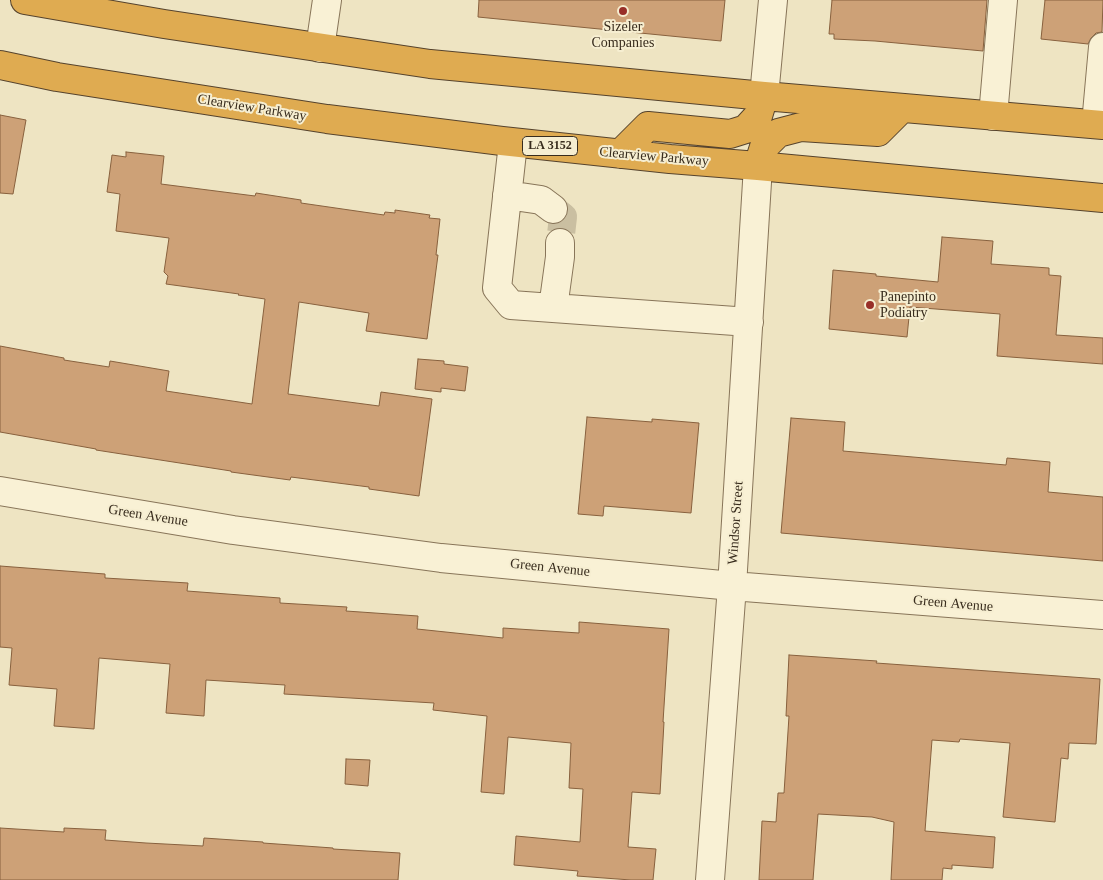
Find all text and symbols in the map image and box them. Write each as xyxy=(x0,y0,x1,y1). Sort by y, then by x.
marker: Sizeler Companies xyxy=(617,5,629,17)
place label: Sizeler Companies xyxy=(592,19,654,52)
street label: Clearview Parkway xyxy=(196,91,308,125)
road number: LA 3152 xyxy=(522,136,578,156)
street label: Clearview Parkway xyxy=(598,144,710,170)
place label: Panepinto Podiatry xyxy=(880,289,936,322)
marker: Panepinto Podiatry xyxy=(864,299,876,311)
street label: Windsor Street xyxy=(725,481,747,565)
street label: Green Avenue xyxy=(107,501,189,531)
street label: Green Avenue xyxy=(509,555,591,581)
street label: Green Avenue xyxy=(912,592,994,616)

